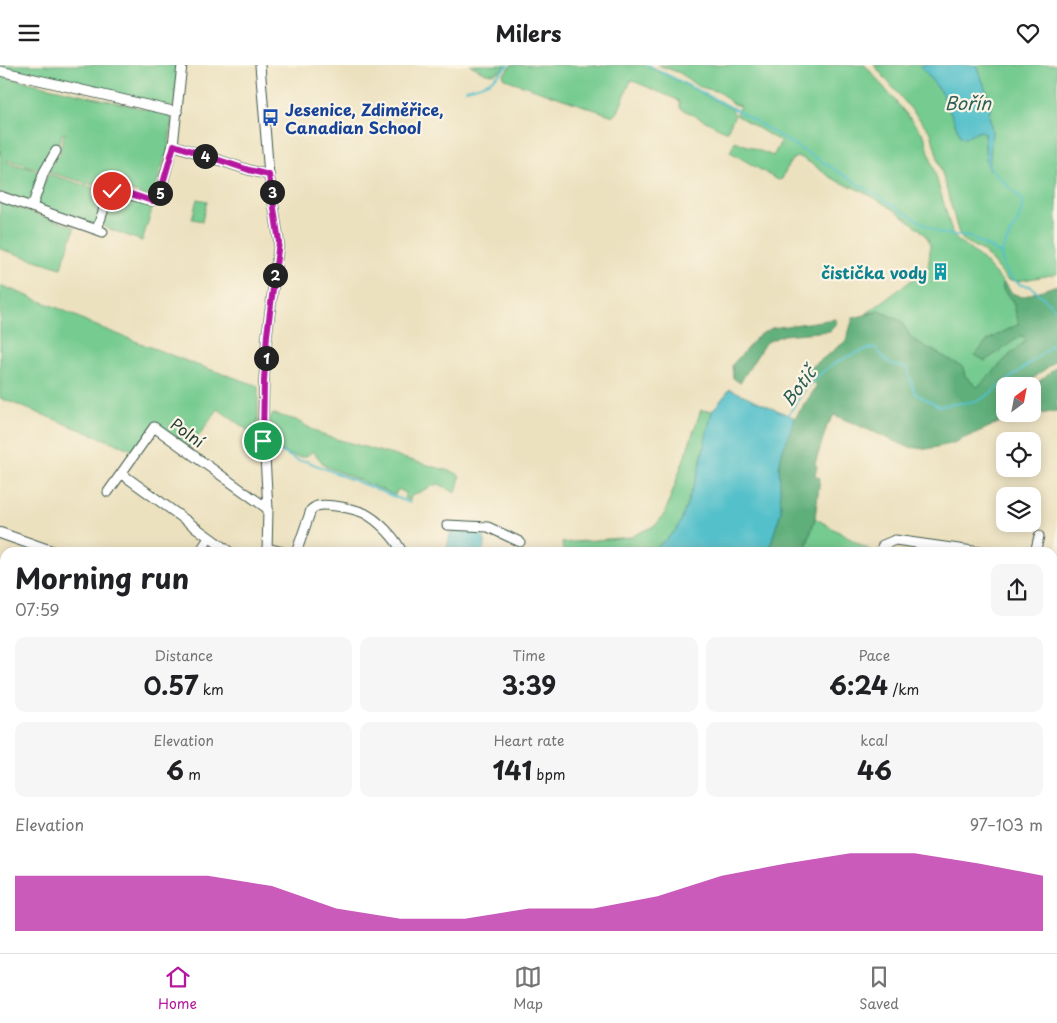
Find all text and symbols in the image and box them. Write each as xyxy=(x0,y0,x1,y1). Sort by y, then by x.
text: Milers xyxy=(495,16,562,49)
icon: menu xyxy=(15,19,43,47)
icon: heart xyxy=(1014,19,1042,47)
water label: Bořín xyxy=(945,89,992,116)
place label: Jesenice, Zdiměřice, Canadian School xyxy=(285,97,444,139)
bus stop icon: Jesenice, Zdiměřice, Canadian School xyxy=(261,108,281,128)
pin: 4 xyxy=(192,143,218,169)
text: 4 xyxy=(201,146,210,167)
pin xyxy=(91,170,133,212)
icon: check xyxy=(98,177,126,205)
pin: 3 xyxy=(260,179,284,205)
pin: 5 xyxy=(148,181,172,205)
text: 3 xyxy=(268,182,277,203)
text: 5 xyxy=(156,183,165,204)
place label: čistička vody xyxy=(821,260,927,284)
building icon: čistička vody xyxy=(931,262,951,282)
pin: 2 xyxy=(262,263,288,287)
text: 2 xyxy=(271,265,280,286)
pin: 1 xyxy=(254,345,278,371)
text: 1 xyxy=(263,348,270,369)
water label: Botič xyxy=(774,358,824,412)
north arrow xyxy=(996,377,1041,423)
map controls xyxy=(996,377,1041,532)
street label: Polní xyxy=(166,411,211,453)
pin xyxy=(242,420,284,462)
icon: arrive xyxy=(249,427,277,455)
button: locate xyxy=(996,432,1041,477)
button: layers xyxy=(996,487,1041,532)
text: Morning run xyxy=(15,556,189,599)
button: share xyxy=(991,564,1043,616)
text: 07:59 xyxy=(15,597,60,621)
text: Distance xyxy=(154,645,213,666)
text: Time xyxy=(512,645,546,666)
text: Pace xyxy=(859,645,890,666)
text: 0.57 xyxy=(143,666,198,704)
text: 3:39 xyxy=(502,666,556,704)
text: 6:24 xyxy=(829,666,888,704)
text: km xyxy=(198,679,224,700)
text: /km xyxy=(888,679,919,700)
text: Elevation xyxy=(153,730,214,751)
text: Heart rate xyxy=(494,730,564,751)
text: kcal xyxy=(860,730,888,751)
text: 6 xyxy=(166,751,184,789)
text: 141 xyxy=(492,751,532,789)
text: 46 xyxy=(857,751,892,789)
text: m xyxy=(184,764,201,785)
text: bpm xyxy=(532,764,566,785)
text: Elevation xyxy=(15,812,84,836)
text: 97–103 m xyxy=(970,812,1043,836)
tab: Home xyxy=(158,963,197,1014)
tab: Map xyxy=(513,963,543,1014)
tab: Saved xyxy=(859,963,899,1014)

